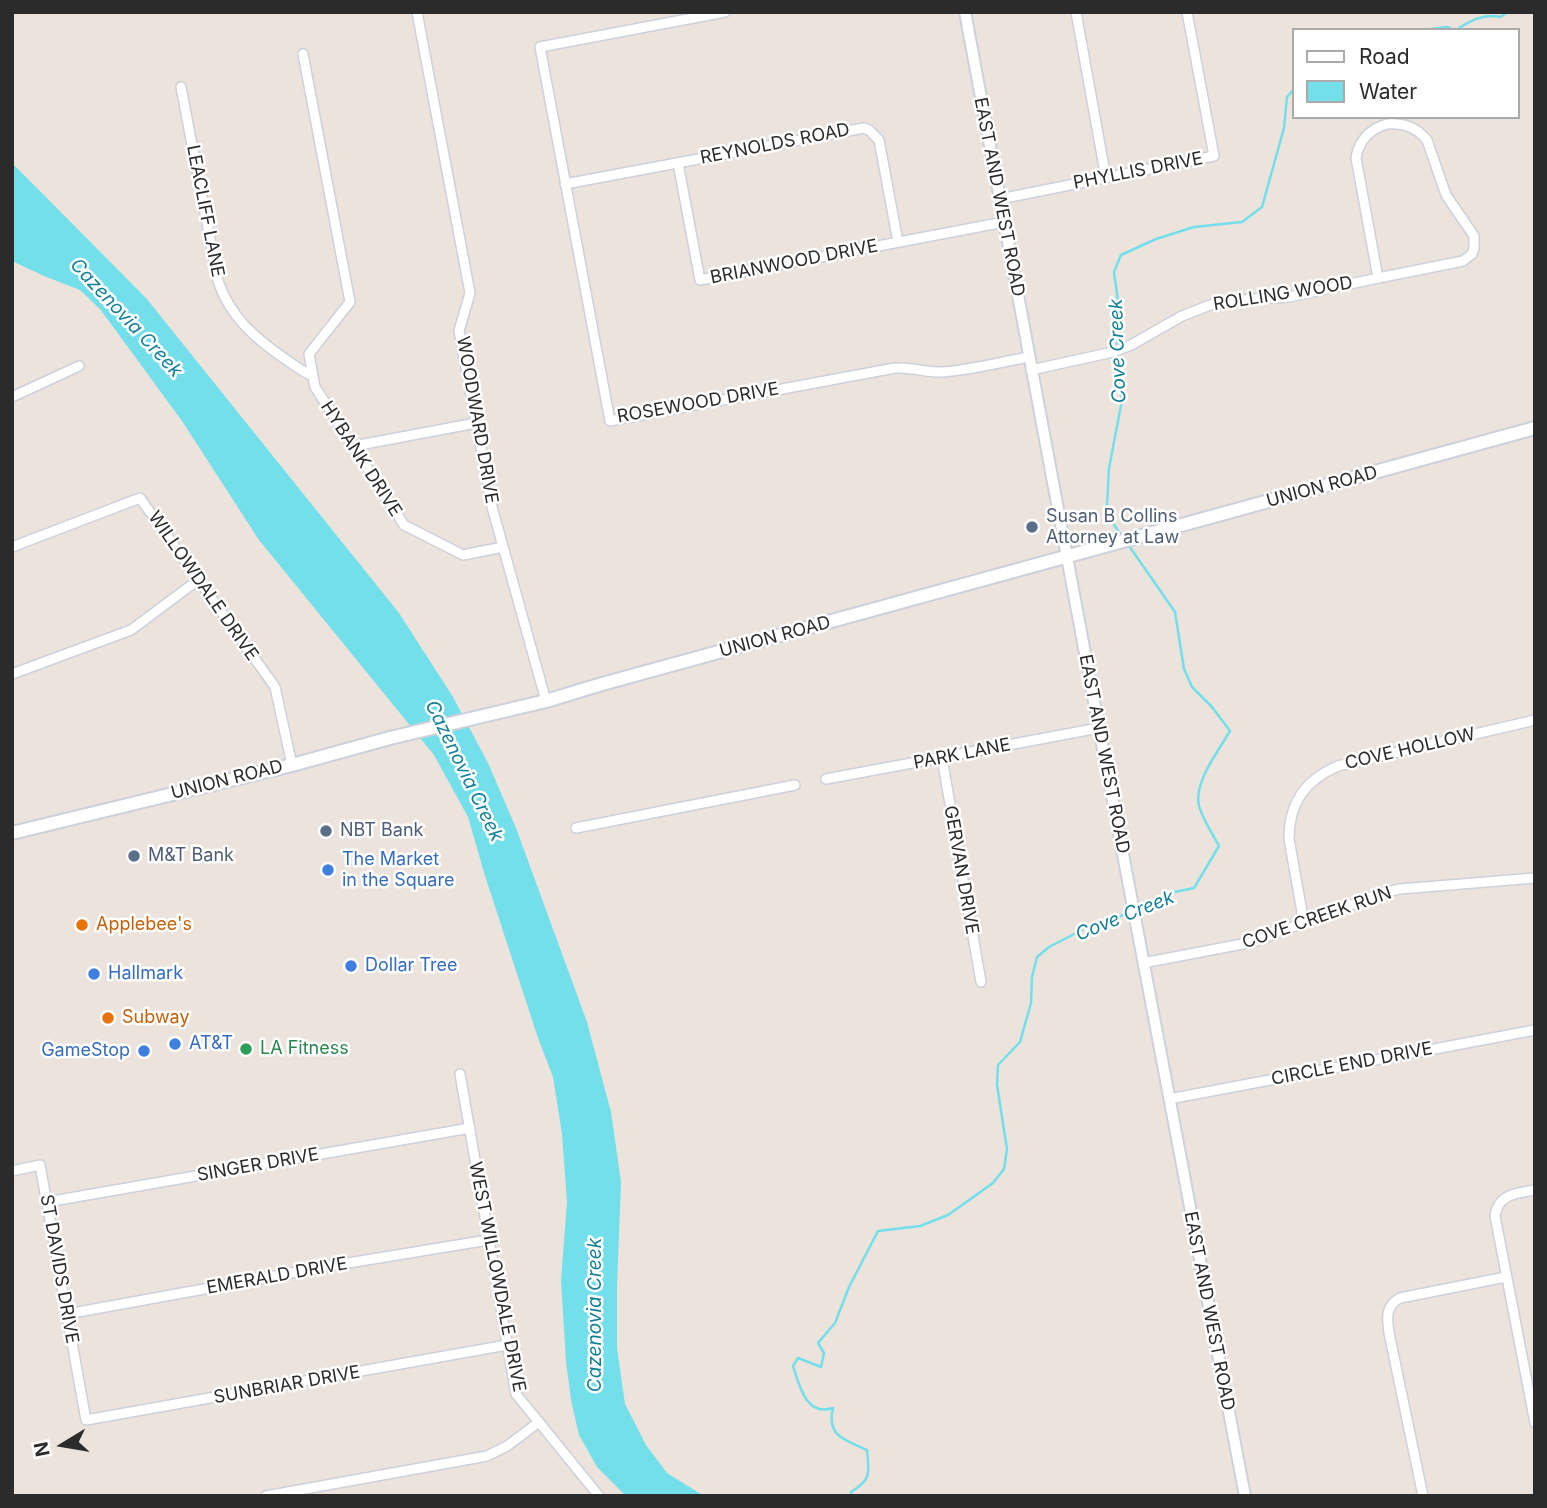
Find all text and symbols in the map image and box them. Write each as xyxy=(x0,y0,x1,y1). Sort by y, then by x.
legend xyxy=(1292,28,1519,119)
text: Road xyxy=(1359,44,1410,69)
text: Water xyxy=(1359,79,1417,104)
street label: EAST AND WEST ROAD xyxy=(969,96,1029,298)
street label: REYNOLDS ROAD xyxy=(698,119,852,169)
street label: LEACLIFF LANE xyxy=(182,143,228,279)
street label: PHYLLIS DRIVE xyxy=(1071,148,1205,194)
street label: BRIANWOOD DRIVE xyxy=(708,235,880,289)
water label: Cazenovia Creek xyxy=(65,254,187,382)
street label: ROLLING WOOD xyxy=(1212,272,1354,316)
water label: Cove Creek xyxy=(1105,298,1131,404)
street label: WOODWARD DRIVE xyxy=(452,335,502,505)
street label: ROSEWOOD DRIVE xyxy=(616,378,780,428)
street label: HYBANK DRIVE xyxy=(316,397,406,521)
street label: UNION ROAD xyxy=(1264,462,1380,512)
place label: Susan B Collins Attorney at Law xyxy=(1046,506,1179,548)
street label: WILLOWDALE DRIVE xyxy=(143,507,263,665)
marker: Susan B Collins Attorney at Law xyxy=(1024,519,1040,535)
street label: UNION ROAD xyxy=(717,612,833,662)
street label: EAST AND WEST ROAD xyxy=(1074,653,1134,855)
water label: Cazenovia Creek xyxy=(420,697,508,845)
street label: COVE HOLLOW xyxy=(1343,724,1477,774)
street label: PARK LANE xyxy=(912,734,1012,774)
street label: UNION ROAD xyxy=(169,756,285,804)
street label: GERVAN DRIVE xyxy=(939,804,983,936)
place label: NBT Bank xyxy=(340,820,423,842)
marker: NBT Bank xyxy=(318,823,334,839)
place label: M&T Bank xyxy=(148,845,234,867)
marker: M&T Bank xyxy=(126,848,142,864)
place label: The Market in the Square xyxy=(342,849,454,892)
marker: The Market in the Square xyxy=(320,862,336,878)
street label: COVE CREEK RUN xyxy=(1239,882,1395,954)
water label: Cove Creek xyxy=(1072,886,1178,946)
place label: Applebee's xyxy=(96,914,192,936)
marker: Applebee's xyxy=(74,917,90,933)
place label: Dollar Tree xyxy=(365,955,458,977)
marker: Dollar Tree xyxy=(343,958,359,974)
place label: Hallmark xyxy=(108,963,183,985)
marker: Hallmark xyxy=(86,966,102,982)
place label: Subway xyxy=(122,1007,190,1029)
marker: Subway xyxy=(100,1010,116,1026)
place label: AT&T xyxy=(189,1033,233,1055)
marker: AT&T xyxy=(167,1036,183,1052)
place label: LA Fitness xyxy=(260,1038,349,1060)
street label: CIRCLE END DRIVE xyxy=(1270,1038,1434,1090)
place label: GameStop xyxy=(41,1040,130,1062)
marker: LA Fitness xyxy=(238,1041,254,1057)
marker: GameStop xyxy=(136,1043,152,1059)
street label: SINGER DRIVE xyxy=(195,1144,321,1186)
street label: WEST WILLOWDALE DRIVE xyxy=(464,1160,530,1394)
street label: ST DAVIDS DRIVE xyxy=(35,1193,83,1345)
street label: EAST AND WEST ROAD xyxy=(1179,1210,1239,1412)
water label: Cazenovia Creek xyxy=(584,1238,606,1392)
street label: EMERALD DRIVE xyxy=(205,1253,349,1299)
street label: SUNBRIAR DRIVE xyxy=(212,1361,362,1409)
north arrow xyxy=(28,1410,98,1480)
text: N xyxy=(29,1440,55,1458)

